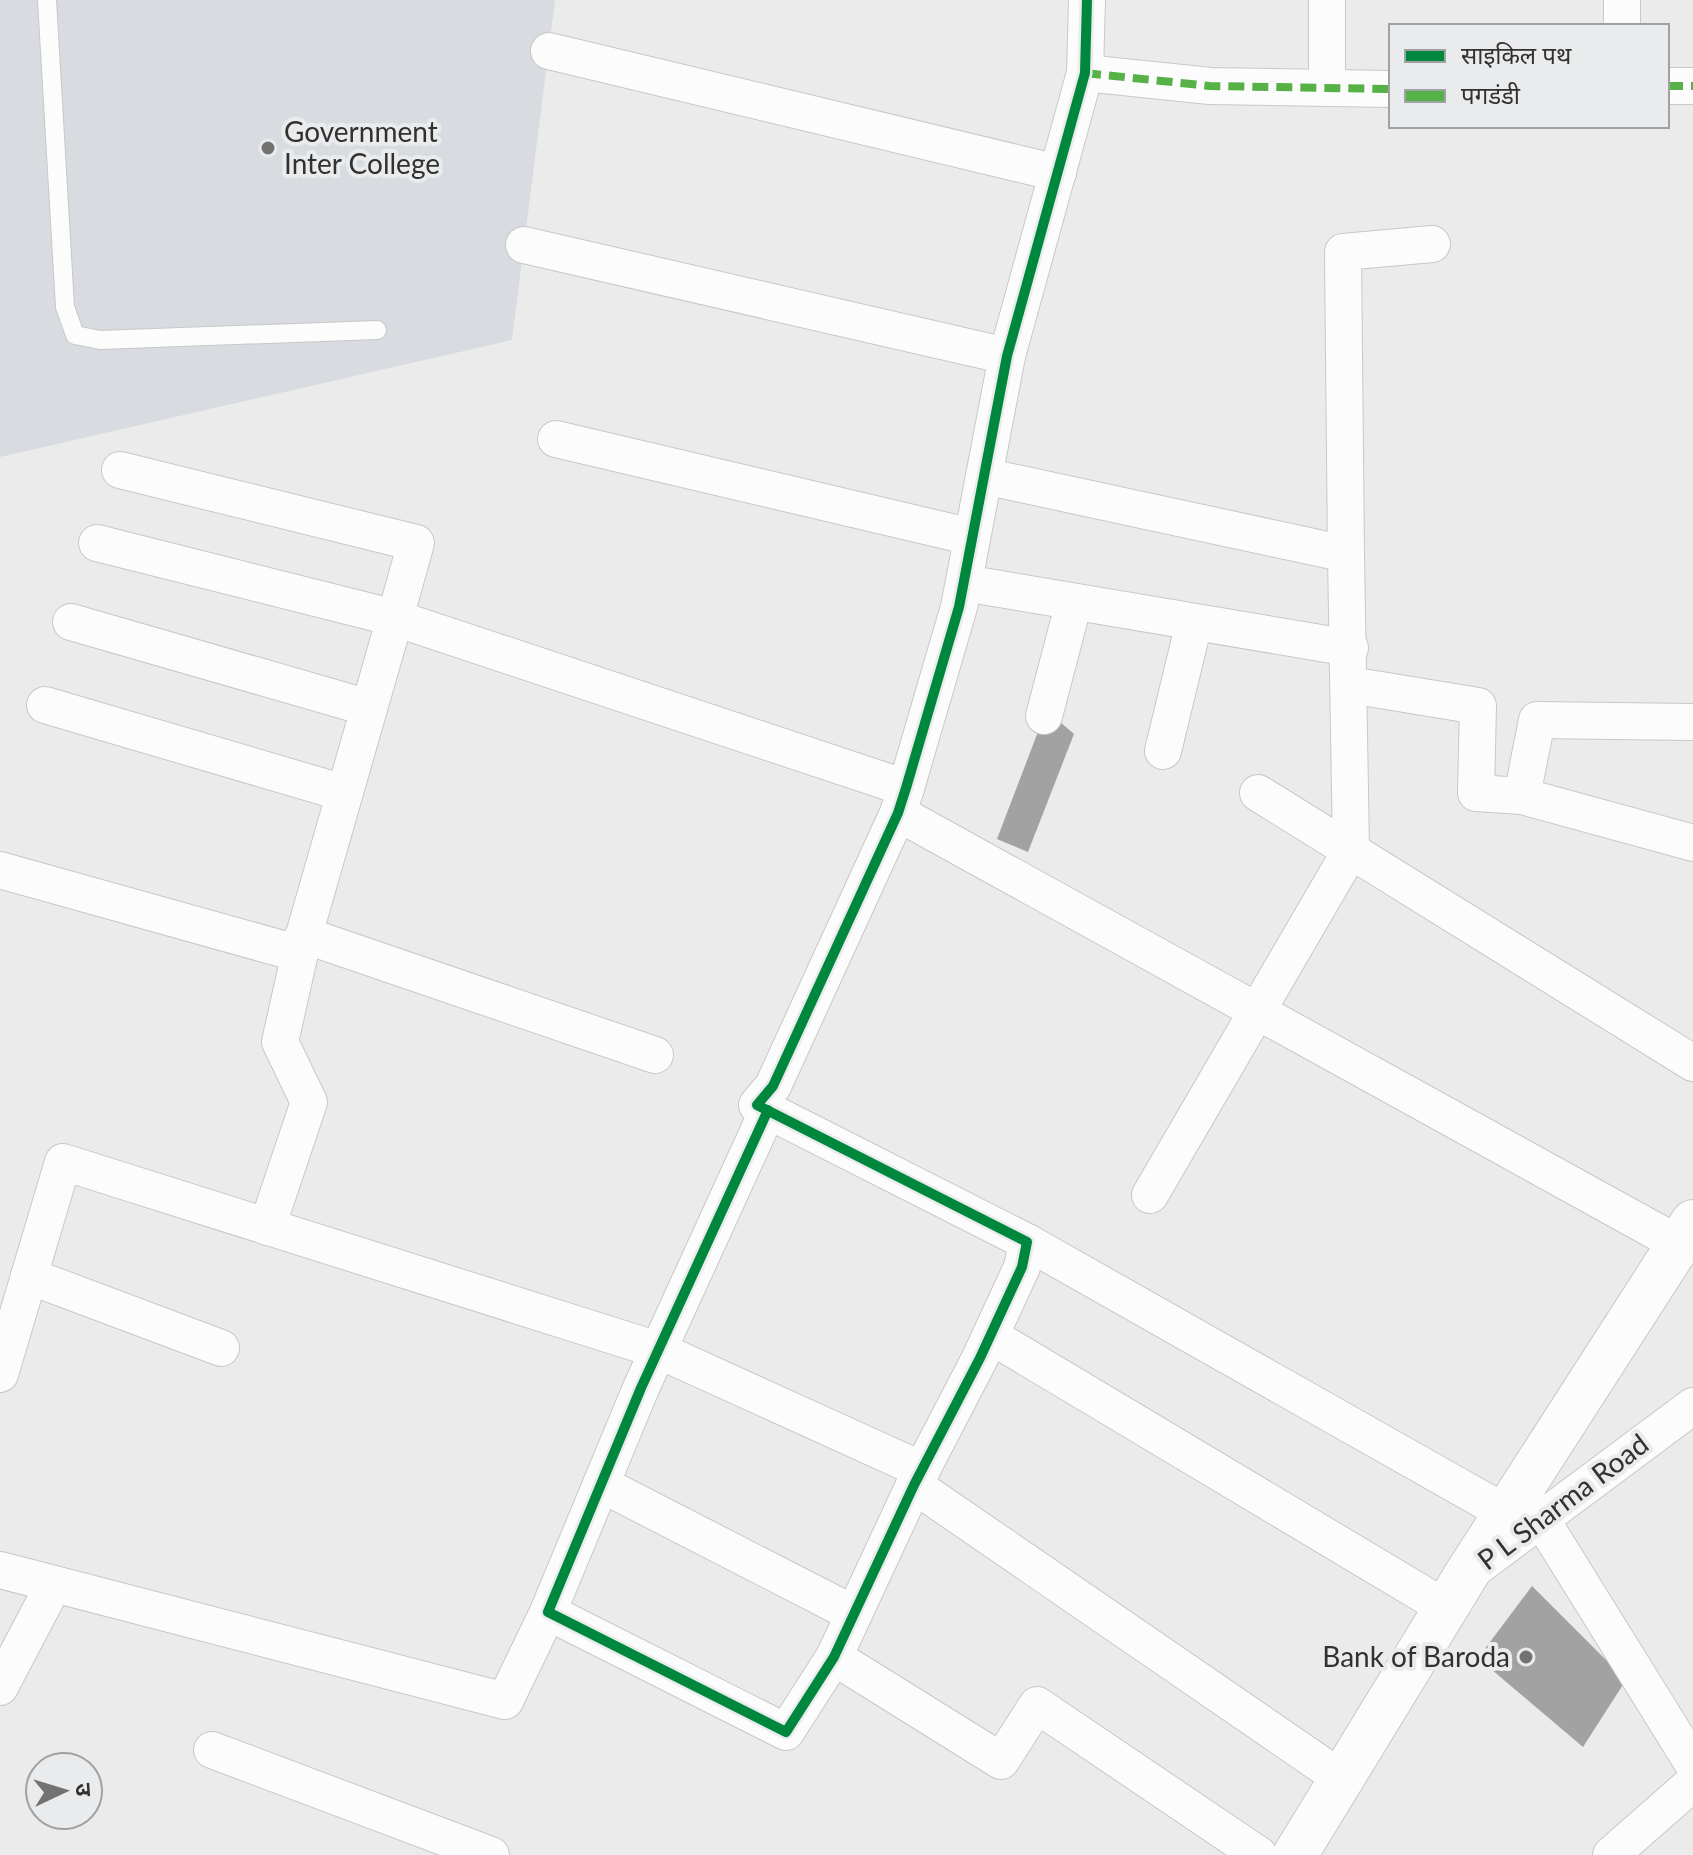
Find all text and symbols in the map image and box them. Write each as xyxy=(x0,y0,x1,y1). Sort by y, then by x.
legend xyxy=(1389,24,1669,128)
text: साइकिल पथ xyxy=(1461,40,1572,69)
text: पगडंडी xyxy=(1461,80,1521,109)
place label: Government Inter College xyxy=(284,114,440,180)
marker: Government Inter College xyxy=(259,139,277,157)
street label: P L Sharma Road xyxy=(1470,1426,1654,1576)
place label: Bank of Baroda xyxy=(1322,1639,1510,1673)
marker: Bank of Baroda xyxy=(1517,1648,1535,1666)
north arrow xyxy=(24,1751,104,1831)
text: उ xyxy=(71,1782,98,1798)

